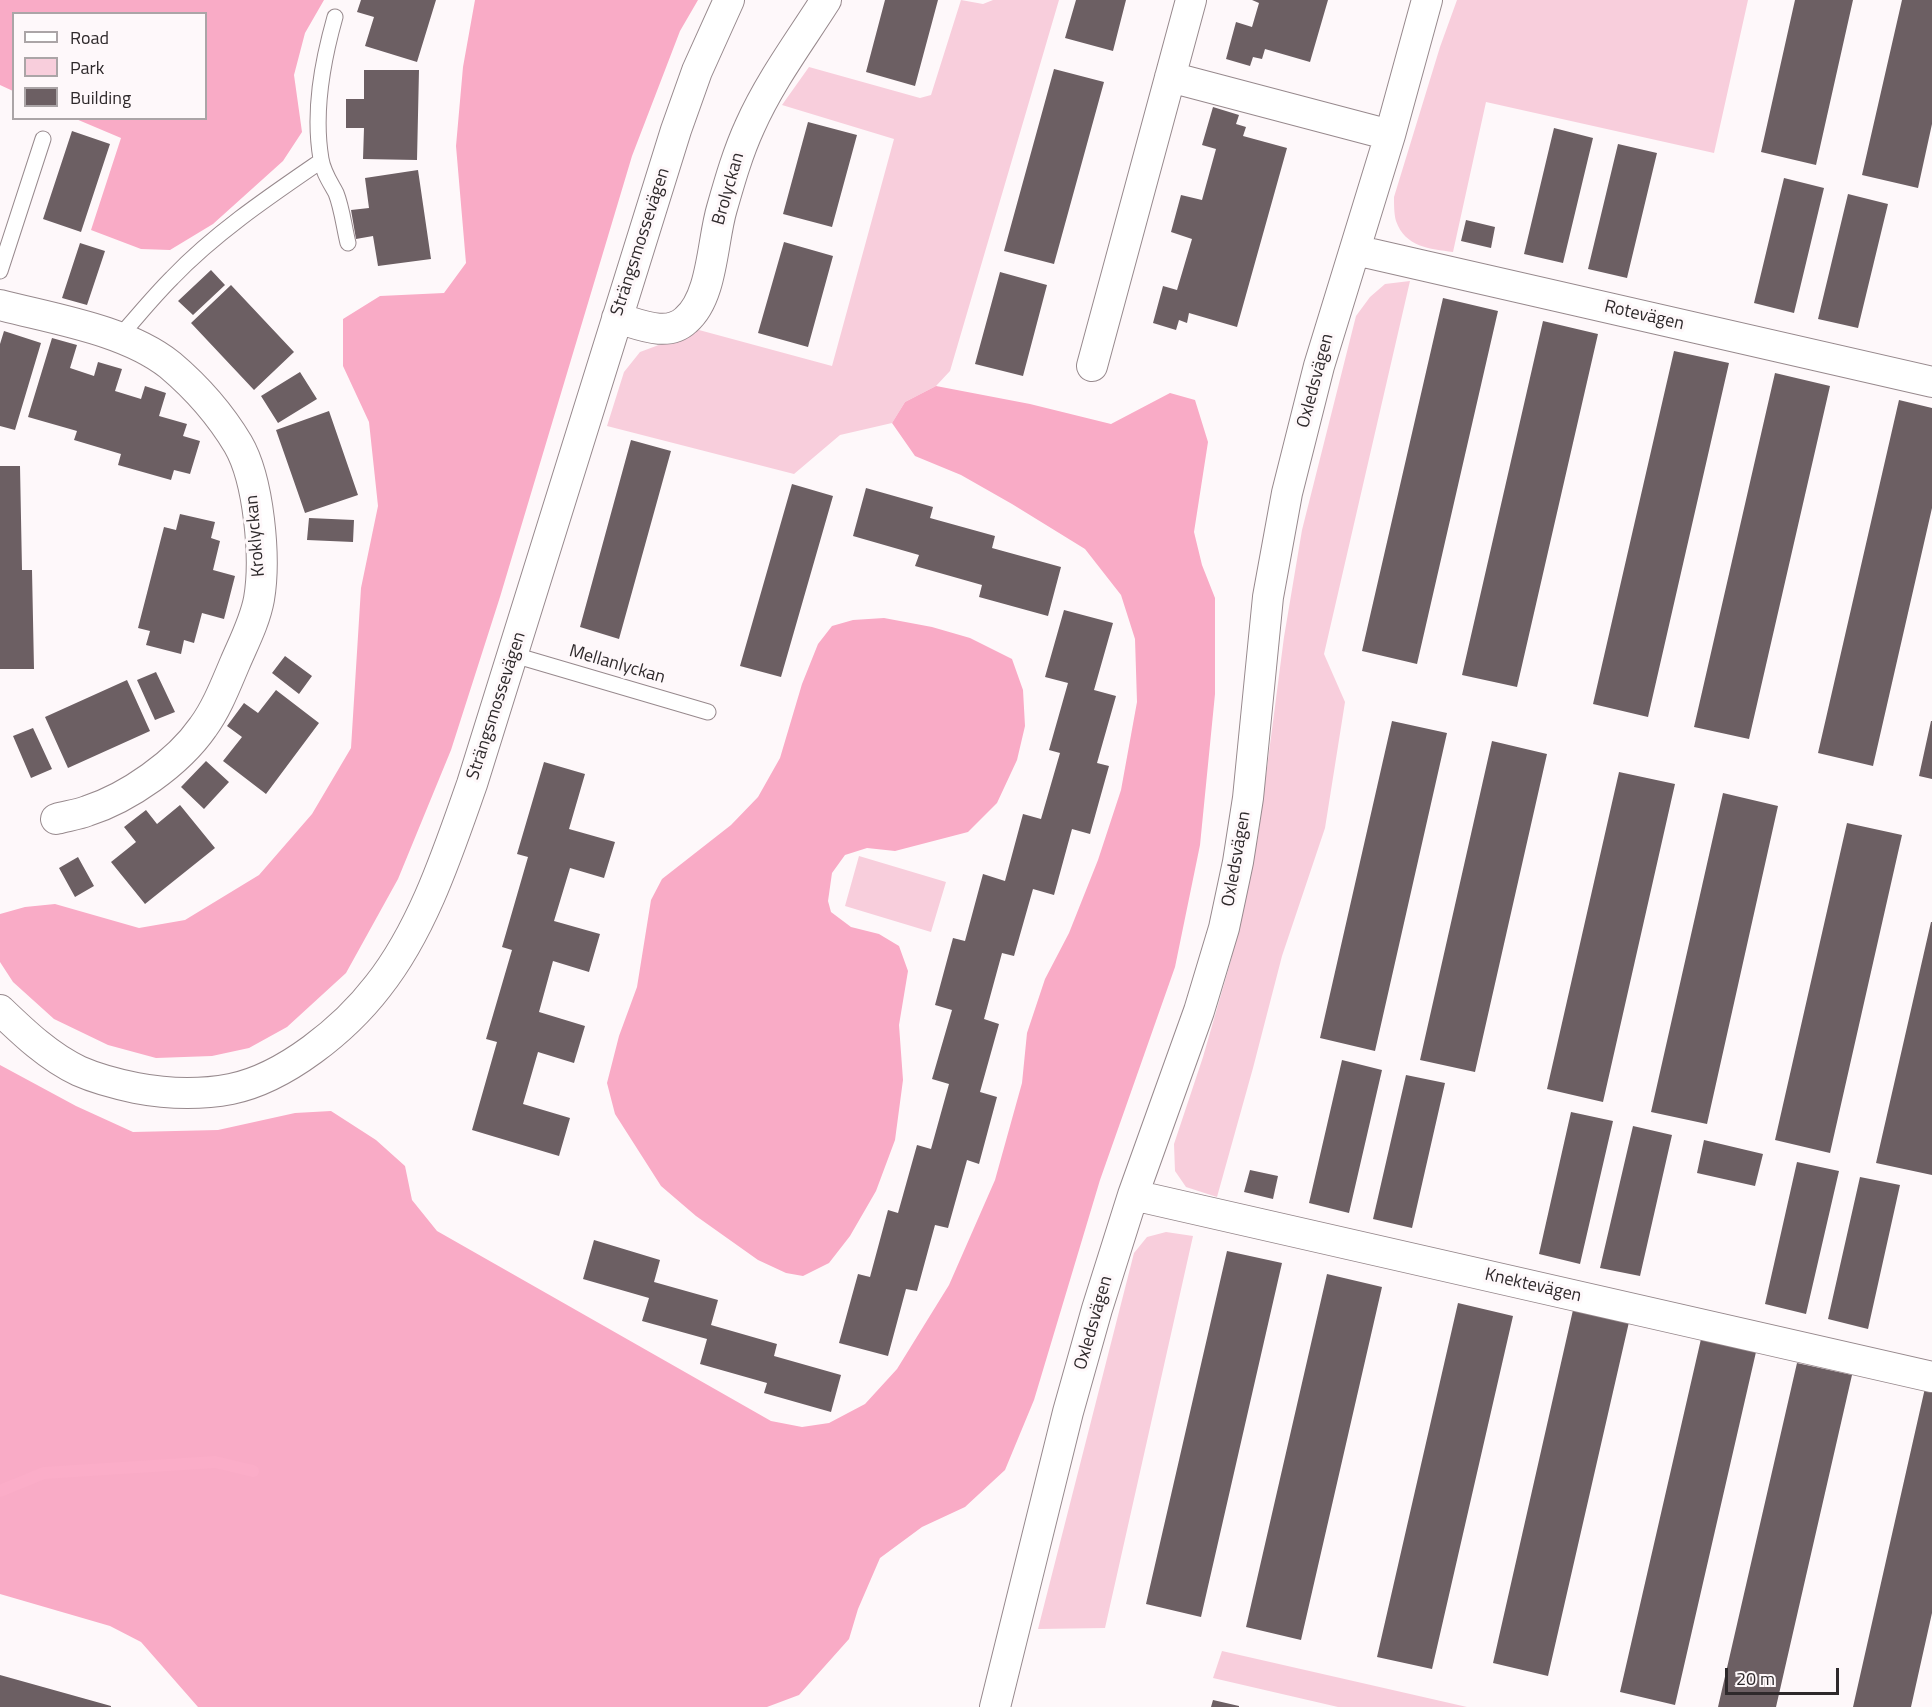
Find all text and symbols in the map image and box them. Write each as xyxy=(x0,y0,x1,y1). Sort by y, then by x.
legend xyxy=(12,12,207,120)
text: Road xyxy=(70,24,109,51)
text: Park xyxy=(70,54,104,81)
text: Building xyxy=(70,84,131,111)
street label: Brolyckan xyxy=(708,150,750,228)
street label: Strängsmossevägen xyxy=(607,165,675,319)
street label: Rotevägen xyxy=(1602,296,1686,336)
street label: Oxledsvägen xyxy=(1293,332,1339,430)
street label: Kroklyckan xyxy=(242,494,270,578)
street label: Strängsmossevägen xyxy=(463,629,531,783)
street label: Mellanlyckan xyxy=(566,641,668,689)
street label: Oxledsvägen xyxy=(1218,810,1256,908)
street label: Knektevägen xyxy=(1483,1264,1583,1308)
street label: Oxledsvägen xyxy=(1070,1274,1118,1372)
scale bar xyxy=(1728,1656,1842,1694)
text: 20 m xyxy=(1736,1665,1775,1692)

